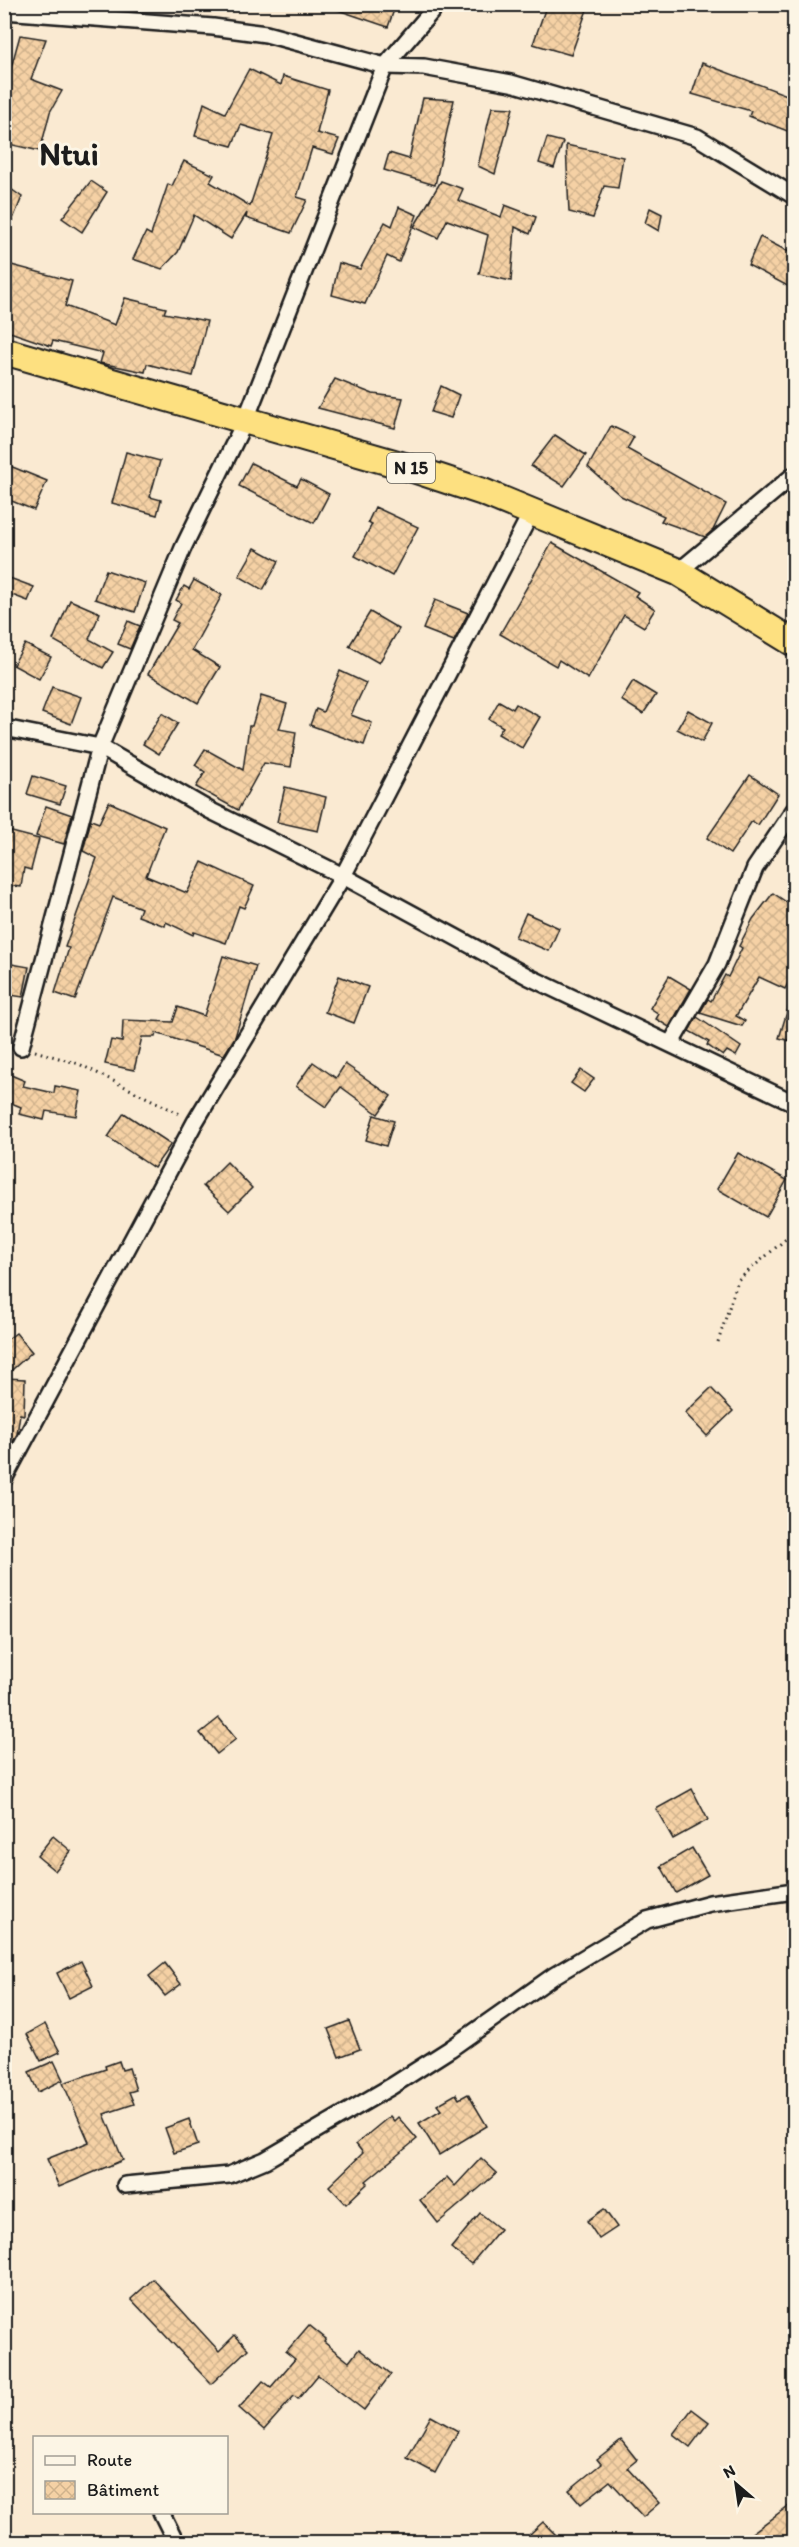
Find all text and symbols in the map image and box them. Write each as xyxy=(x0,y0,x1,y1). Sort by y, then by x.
district label: Ntui xyxy=(39,135,99,173)
road number: N 15 xyxy=(387,453,435,483)
legend xyxy=(33,2436,228,2514)
text: Route xyxy=(87,2449,132,2471)
north arrow xyxy=(706,2454,766,2514)
text: N xyxy=(720,2460,738,2482)
text: Bâtiment xyxy=(87,2479,160,2501)

